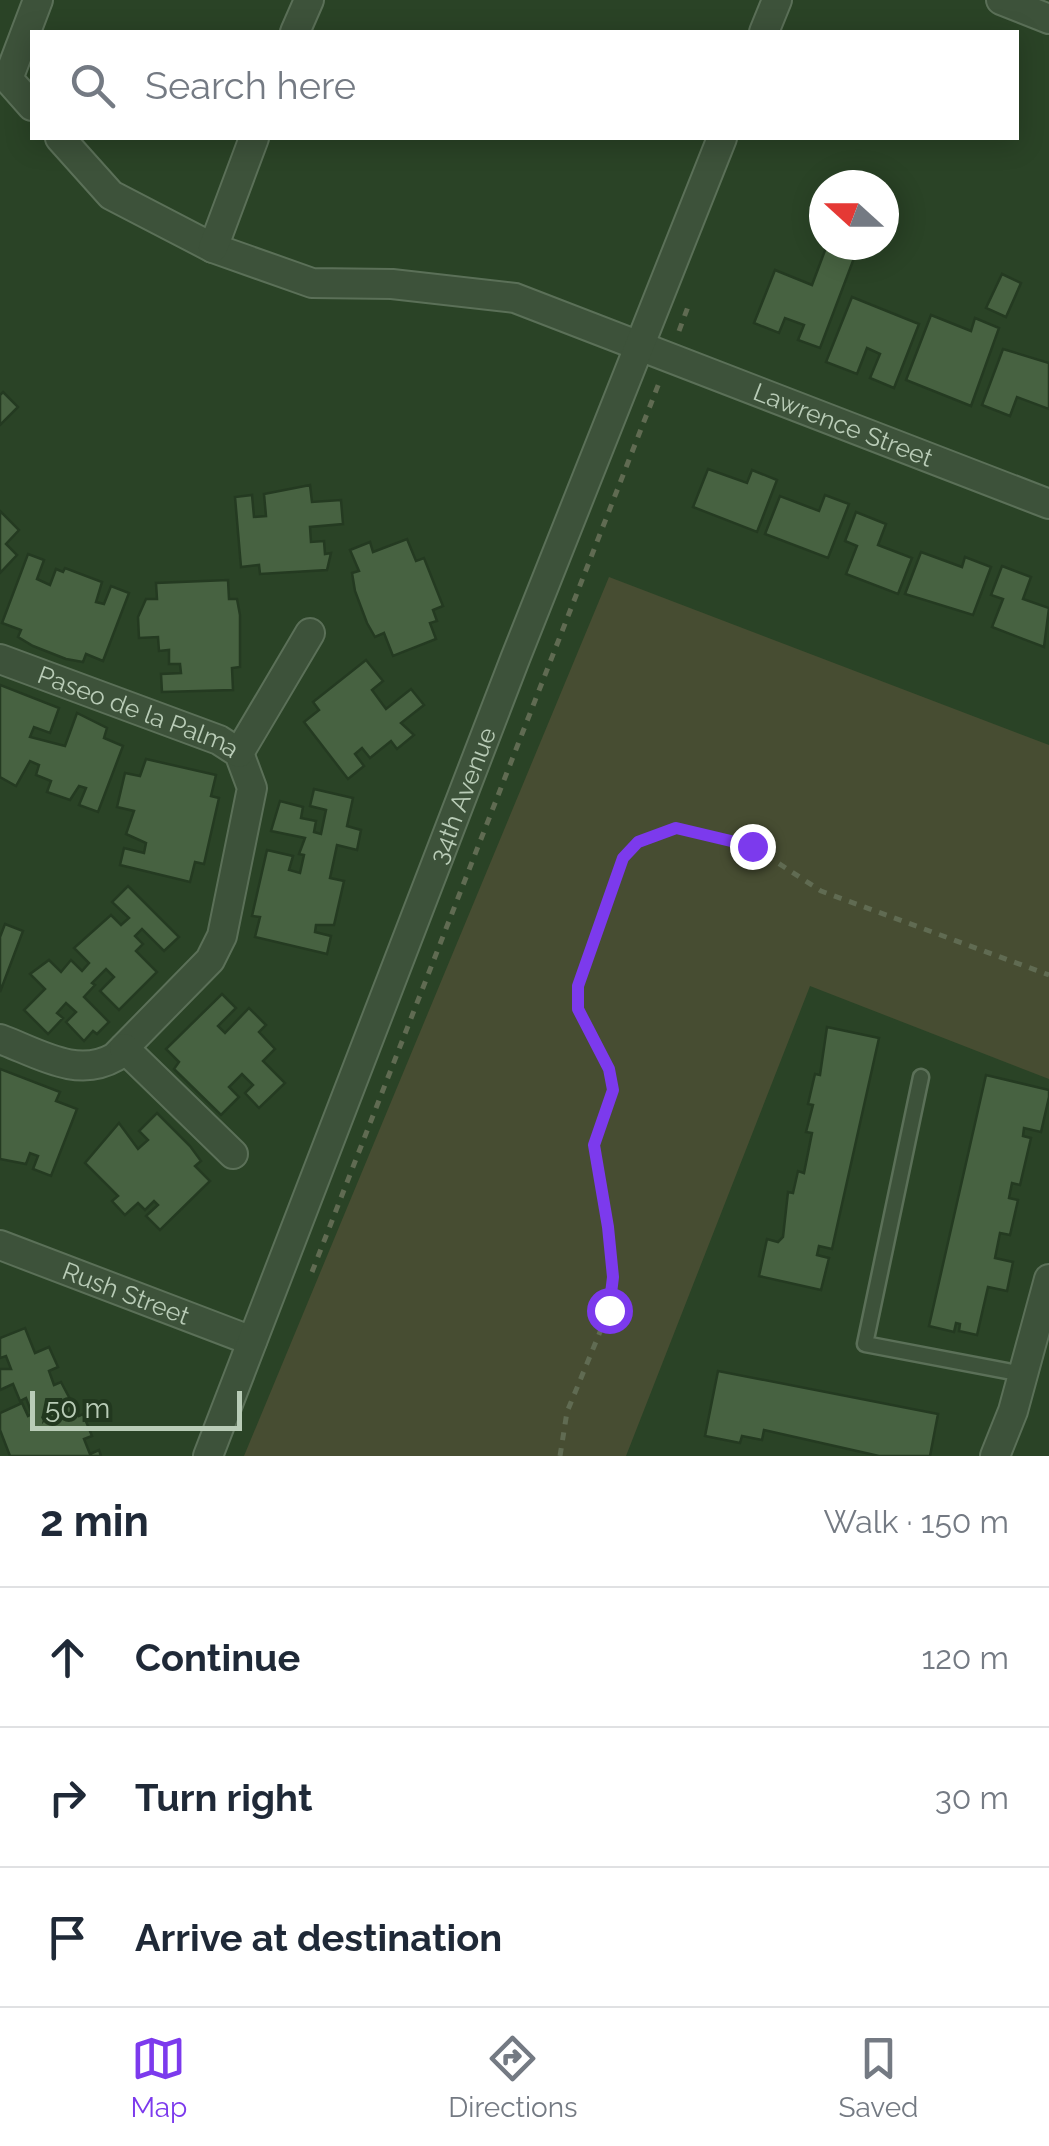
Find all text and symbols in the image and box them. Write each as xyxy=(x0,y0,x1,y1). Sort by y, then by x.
search box xyxy=(30,30,1019,140)
icon: search xyxy=(65,58,120,113)
text: Search here xyxy=(145,63,356,108)
north arrow xyxy=(809,170,899,260)
street label: Lawrence Street xyxy=(749,376,938,473)
street label: Paseo de la Palma xyxy=(34,659,245,764)
street label: 34th Avenue xyxy=(423,723,502,868)
route end xyxy=(730,824,776,870)
street label: Rush Street xyxy=(58,1255,194,1331)
route start xyxy=(587,1288,633,1334)
scale bar xyxy=(30,1386,242,1430)
text: 50 m xyxy=(45,1392,110,1425)
text: 2 min xyxy=(40,1497,149,1546)
text: Walk · 150 m xyxy=(823,1503,1009,1540)
icon: ahead xyxy=(40,1630,95,1685)
text: Continue xyxy=(135,1635,300,1680)
text: 120 m xyxy=(921,1639,1009,1676)
icon: right xyxy=(40,1770,95,1825)
text: Turn right xyxy=(135,1775,312,1820)
text: 30 m xyxy=(935,1779,1009,1816)
icon: arrive xyxy=(40,1910,95,1965)
text: Arrive at destination xyxy=(135,1915,502,1960)
tab: Map xyxy=(130,2031,187,2124)
tab: Directions xyxy=(448,2031,578,2124)
tab: Saved xyxy=(838,2031,919,2124)

